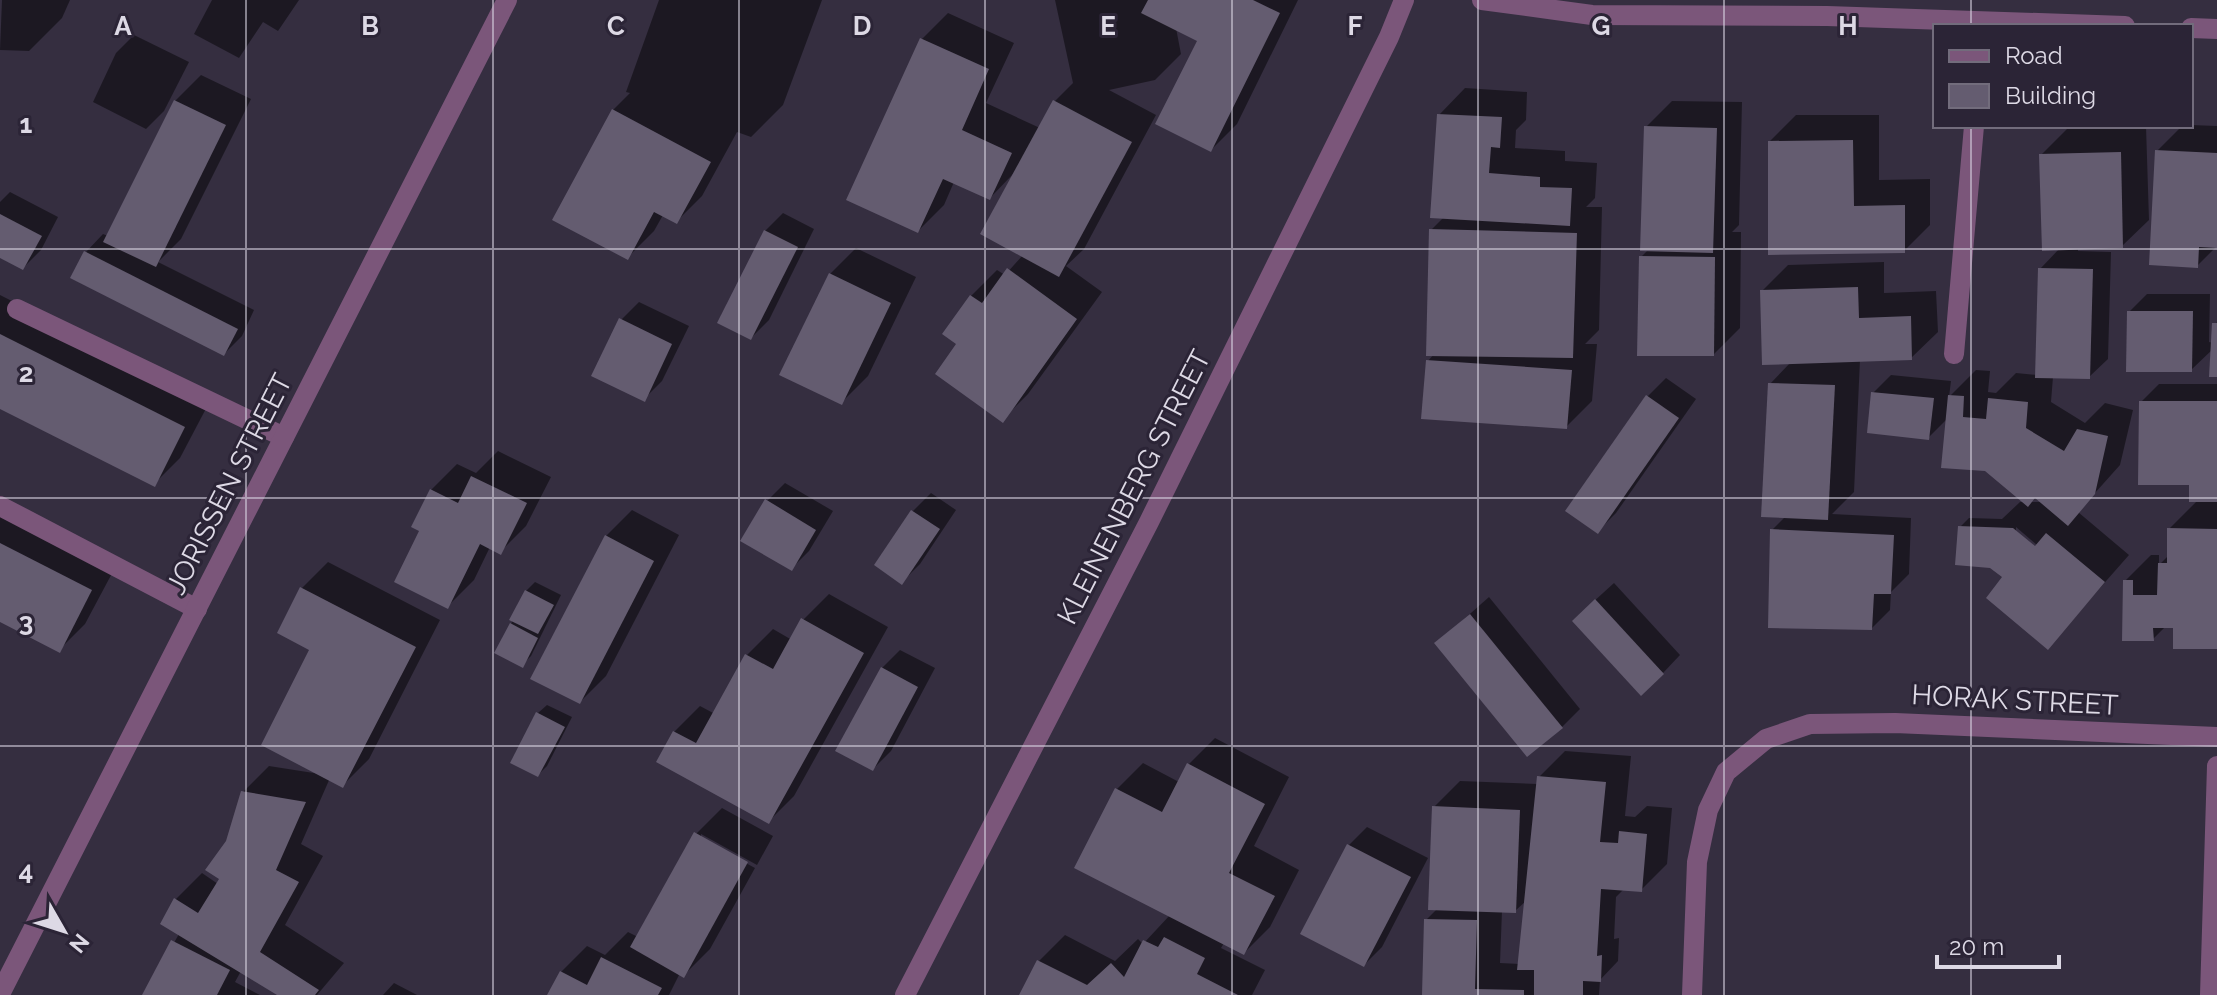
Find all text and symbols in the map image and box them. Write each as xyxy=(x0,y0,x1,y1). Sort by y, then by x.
text: A xyxy=(114,11,132,41)
text: B xyxy=(361,11,379,41)
text: C xyxy=(607,11,625,41)
text: D xyxy=(853,11,871,41)
text: E xyxy=(1100,11,1116,41)
text: F xyxy=(1348,11,1363,41)
text: G xyxy=(1592,11,1610,41)
text: H xyxy=(1838,11,1858,41)
legend xyxy=(1933,24,2193,128)
text: Road xyxy=(2005,41,2063,70)
text: Building xyxy=(2005,81,2096,110)
text: 1 xyxy=(20,109,33,139)
street label: KLEINENBERG STREET xyxy=(1050,344,1218,630)
text: 2 xyxy=(19,358,33,388)
street label: JORISSEN STREET xyxy=(159,368,299,600)
text: 3 xyxy=(19,607,33,637)
street label: HORAK STREET xyxy=(1911,678,2119,722)
text: 4 xyxy=(19,856,33,886)
north arrow xyxy=(24,891,104,971)
scale bar xyxy=(1937,919,2059,969)
text: N xyxy=(64,929,95,958)
text: 20 m xyxy=(1949,932,2004,961)

